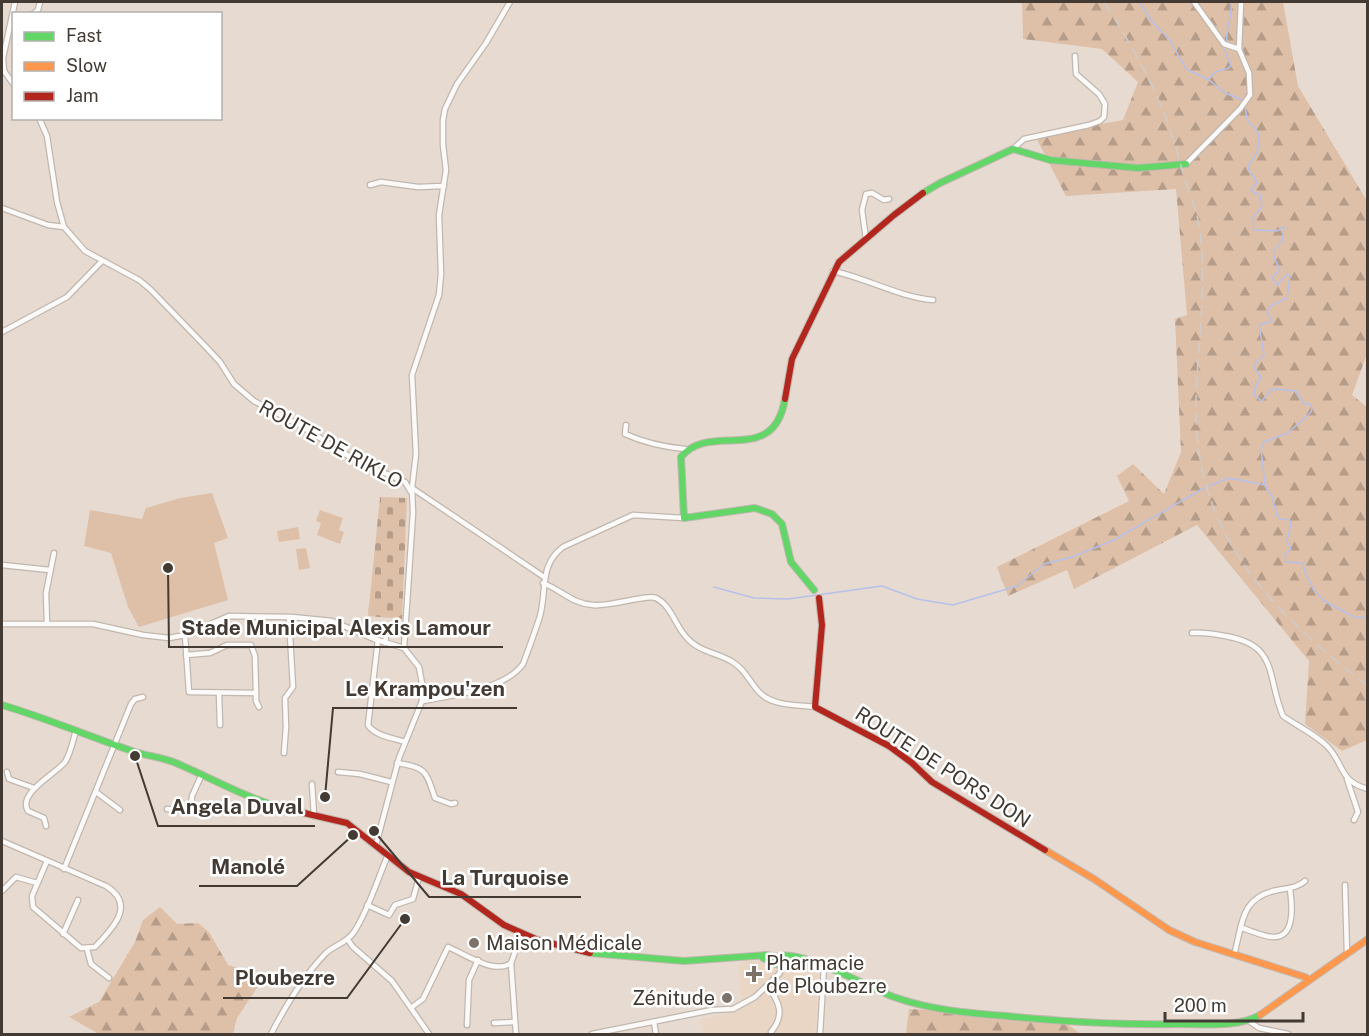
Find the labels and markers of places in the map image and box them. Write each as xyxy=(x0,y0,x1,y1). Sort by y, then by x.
callout: Stade Municipal Alexis Lamour xyxy=(169,608,503,647)
callout: Le Krampou'zen xyxy=(333,669,517,708)
callout: Angela Duval xyxy=(158,787,315,826)
callout: Manolé xyxy=(199,847,297,886)
callout: La Turquoise xyxy=(429,858,581,897)
place label: Maison Médicale xyxy=(486,931,642,955)
marker: Maison Médicale xyxy=(467,936,481,950)
place label: Pharmacie de Ploubezre xyxy=(766,951,887,998)
callout: Ploubezre xyxy=(223,959,347,998)
marker: Pharmacie de Ploubezre xyxy=(747,967,761,981)
place label: Zénitude xyxy=(632,986,715,1010)
marker: Zénitude xyxy=(720,991,734,1005)

